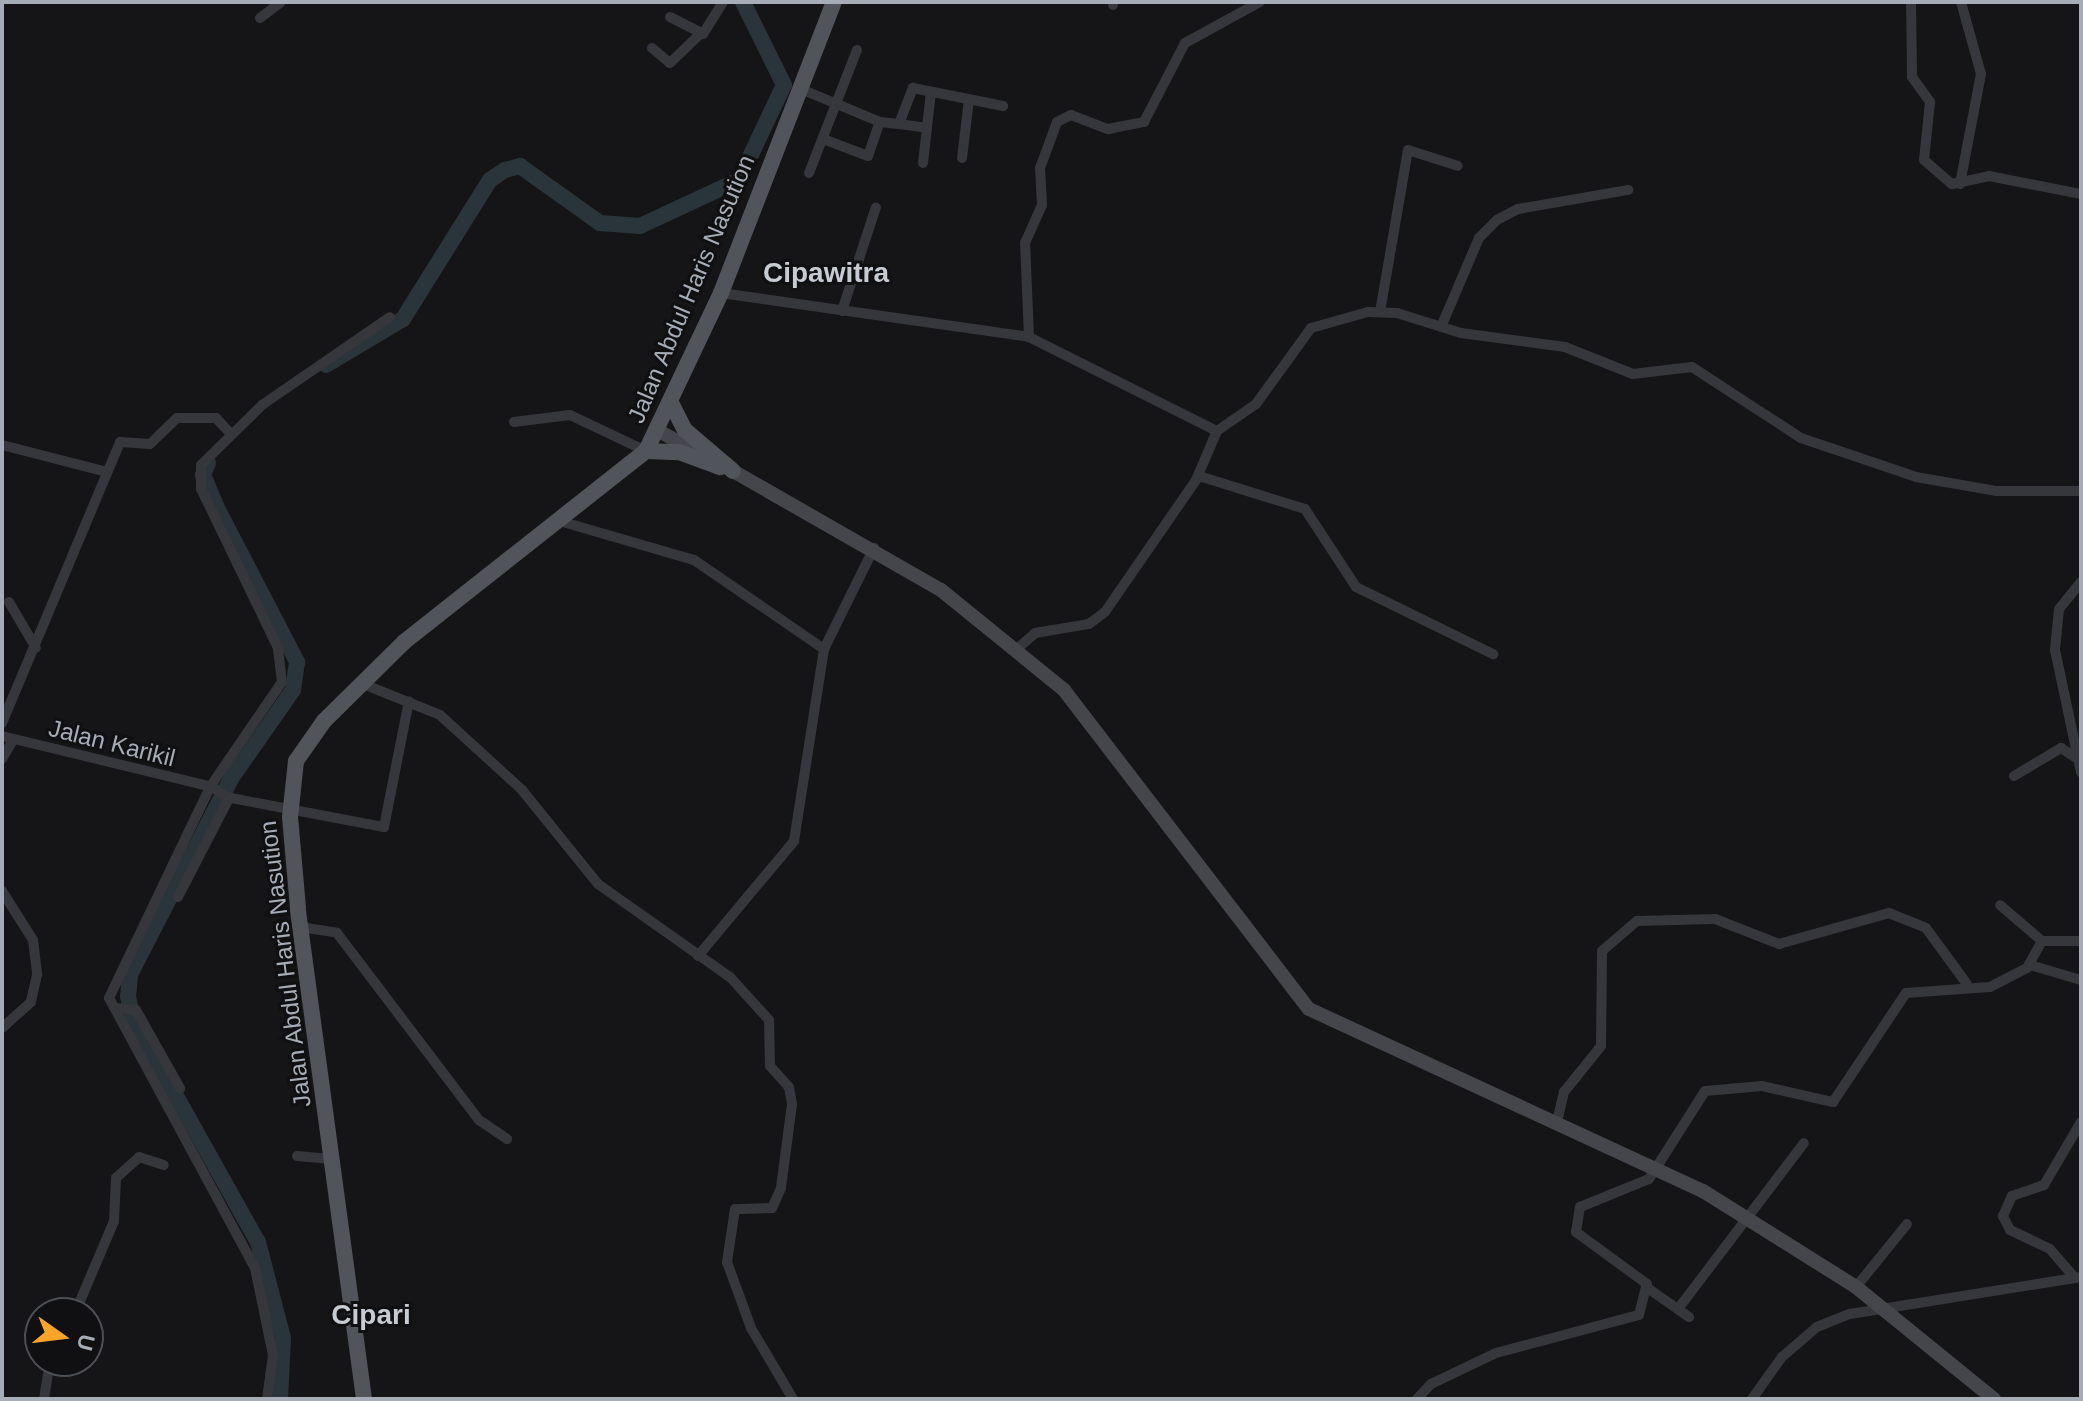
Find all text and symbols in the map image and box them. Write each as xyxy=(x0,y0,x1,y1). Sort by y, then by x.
street label: Jalan Abdul Haris Nasution xyxy=(621,150,761,428)
district label: Cipawitra xyxy=(763,256,889,290)
street label: Jalan Karikil xyxy=(46,713,178,773)
street label: Jalan Abdul Haris Nasution xyxy=(253,819,317,1109)
north arrow xyxy=(24,1297,104,1377)
district label: Cipari xyxy=(331,1298,411,1332)
text: U xyxy=(72,1332,100,1353)

